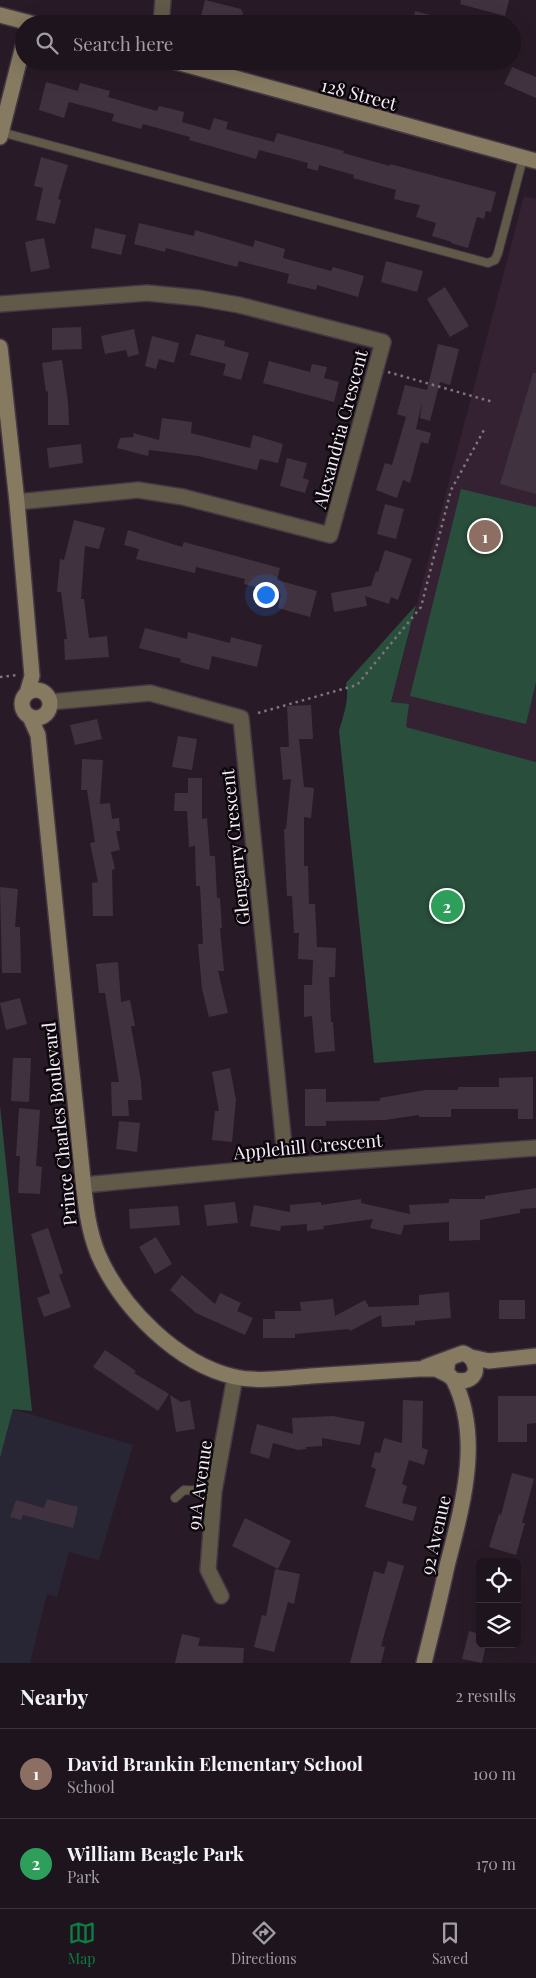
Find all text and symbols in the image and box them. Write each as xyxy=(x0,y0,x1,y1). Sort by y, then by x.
search box xyxy=(15,15,521,70)
icon: search xyxy=(33,29,61,57)
text: Search here xyxy=(73,30,173,56)
street label: 128 Street xyxy=(318,72,400,116)
street label: Alexandria Crescent xyxy=(307,346,373,512)
pin: 1 xyxy=(469,517,501,555)
your location xyxy=(253,582,279,608)
street label: Glengarry Crescent xyxy=(215,767,255,926)
pin: 2 xyxy=(431,887,463,925)
street label: Prince Charles Boulevard xyxy=(36,1021,82,1227)
street label: Applehill Crescent xyxy=(232,1127,384,1165)
street label: 91A Avenue xyxy=(181,1439,217,1531)
street label: 92 Avenue xyxy=(414,1493,456,1577)
map controls xyxy=(476,1558,521,1648)
button: locate xyxy=(476,1558,521,1603)
button: layers xyxy=(476,1603,521,1648)
text: Nearby xyxy=(20,1682,89,1710)
text: 2 results xyxy=(456,1685,516,1706)
text: David Brankin Elementary School xyxy=(67,1750,363,1776)
text: 1 xyxy=(33,1763,39,1784)
text: 100 m xyxy=(473,1763,516,1784)
text: School xyxy=(67,1776,115,1797)
text: William Beagle Park xyxy=(67,1840,244,1866)
text: 2 xyxy=(32,1853,40,1874)
text: 170 m xyxy=(476,1853,516,1874)
text: Park xyxy=(67,1866,100,1887)
tab: Map xyxy=(68,1919,96,1968)
tab: Directions xyxy=(231,1919,297,1968)
tab: Saved xyxy=(432,1919,468,1968)

